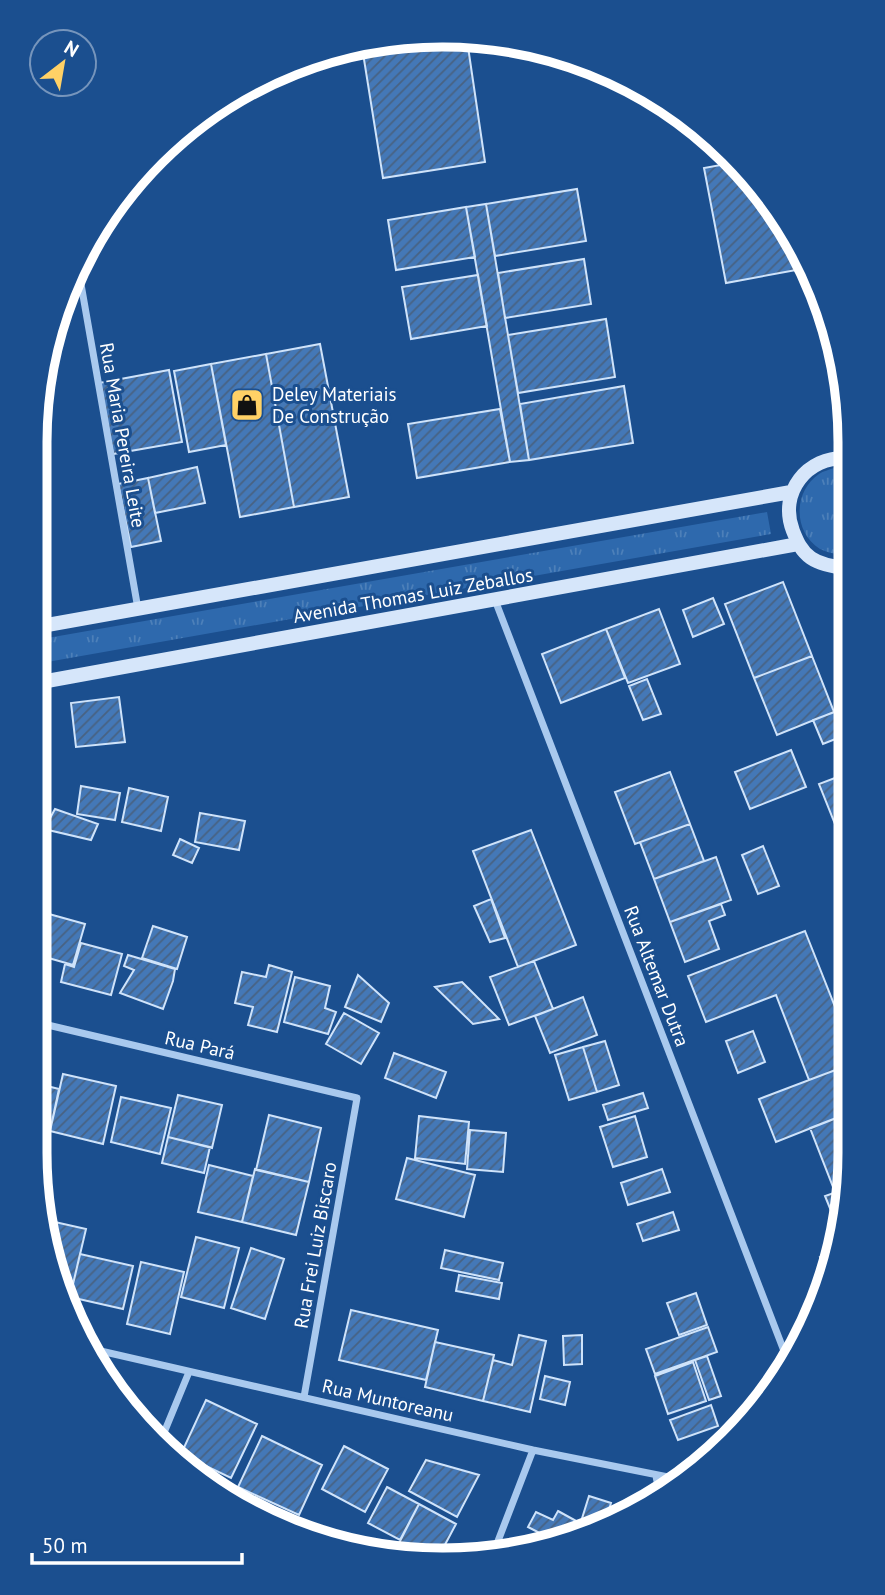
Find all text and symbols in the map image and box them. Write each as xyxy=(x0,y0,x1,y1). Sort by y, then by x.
north arrow xyxy=(28,28,98,98)
text: N xyxy=(60,35,83,62)
street label: Rua Maria Pereira Leite xyxy=(95,341,151,529)
place label: Deley Materiais De Construção xyxy=(272,382,397,428)
shop icon: Deley Materiais De Construção xyxy=(228,386,266,424)
street label: Avenida Thomas Luiz Zeballos xyxy=(291,562,535,628)
street label: Rua Altemar Dutra xyxy=(619,902,695,1050)
street label: Rua Pará xyxy=(163,1025,237,1065)
street label: Rua Frei Luiz Biscaro xyxy=(289,1160,341,1330)
street label: Rua Muntoreanu xyxy=(320,1373,456,1427)
scale bar xyxy=(32,1522,242,1566)
text: 50 m xyxy=(42,1532,88,1559)

